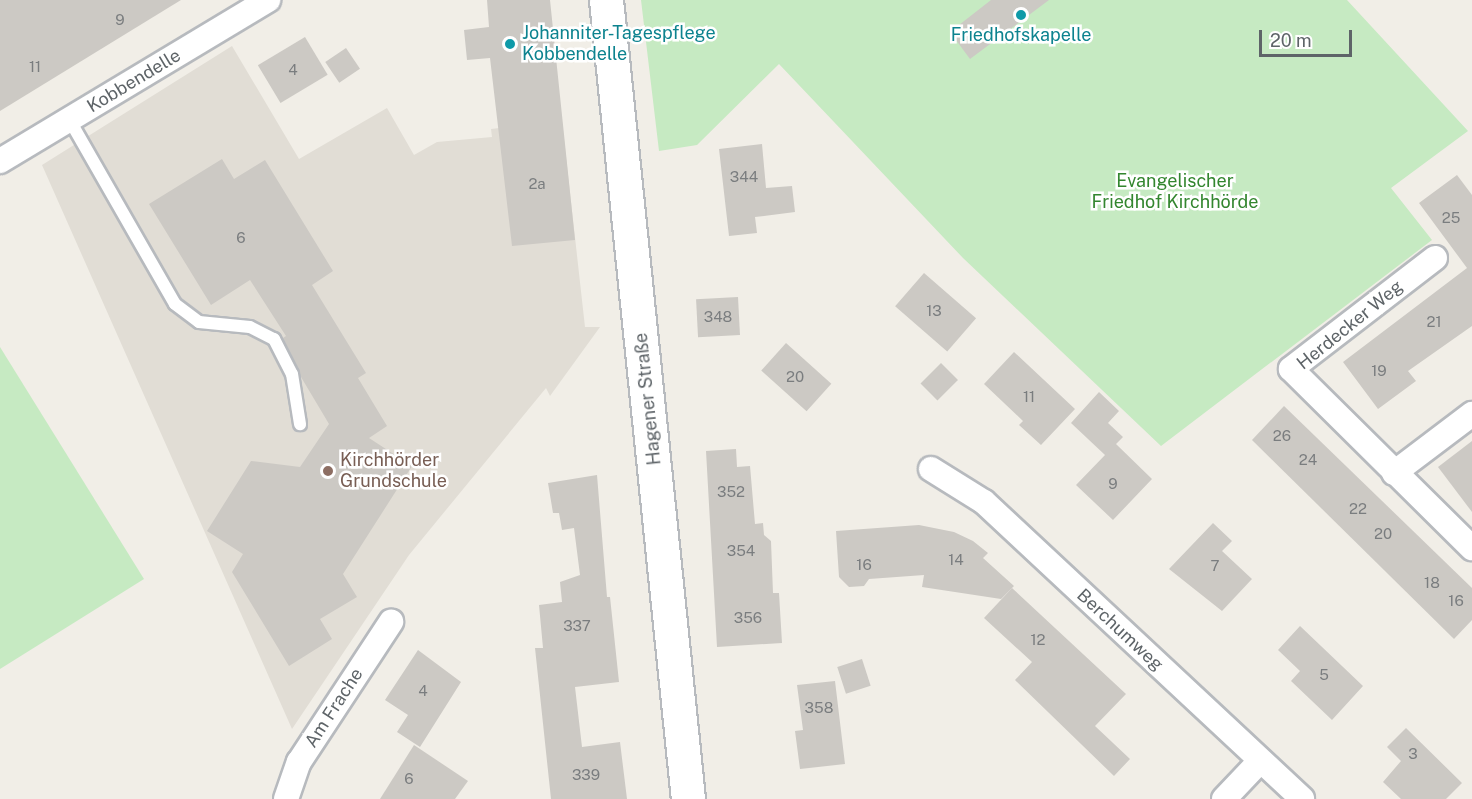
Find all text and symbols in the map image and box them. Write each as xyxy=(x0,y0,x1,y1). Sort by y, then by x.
marker: Friedhofskapelle xyxy=(1014,8,1028,22)
house number: 9 xyxy=(115,11,125,29)
scale bar xyxy=(1262,18,1355,56)
place label: Johanniter-Tagespflege Kobbendelle xyxy=(522,23,716,66)
place label: Friedhofskapelle xyxy=(951,24,1091,46)
text: 20 m xyxy=(1270,30,1312,51)
marker: Johanniter-Tagespflege Kobbendelle xyxy=(503,37,517,51)
street label: Kobbendelle xyxy=(83,45,185,117)
house number: 11 xyxy=(29,58,41,76)
house number: 4 xyxy=(288,61,298,79)
house number: 344 xyxy=(730,168,758,186)
park label: Evangelischer Friedhof Kirchhörde xyxy=(1091,171,1259,213)
house number: 2a xyxy=(528,175,546,193)
house number: 25 xyxy=(1442,209,1460,227)
house number: 6 xyxy=(236,229,246,247)
street label: Herdecker Weg xyxy=(1293,276,1407,374)
house number: 13 xyxy=(926,302,942,320)
house number: 348 xyxy=(704,308,732,326)
house number: 21 xyxy=(1426,313,1442,331)
street label: Hagener Straße xyxy=(630,332,666,466)
house number: 19 xyxy=(1371,362,1387,380)
house number: 20 xyxy=(786,368,804,386)
house number: 11 xyxy=(1023,388,1035,406)
house number: 26 xyxy=(1273,427,1291,445)
place label: Kirchhörder Grundschule xyxy=(340,450,447,492)
house number: 24 xyxy=(1299,451,1317,469)
marker: Kirchhörder Grundschule xyxy=(321,464,335,478)
house number: 9 xyxy=(1108,475,1118,493)
house number: 352 xyxy=(717,483,745,501)
house number: 22 xyxy=(1349,500,1367,518)
house number: 20 xyxy=(1374,525,1392,543)
house number: 354 xyxy=(727,542,755,560)
house number: 14 xyxy=(948,551,964,569)
house number: 16 xyxy=(856,556,872,574)
house number: 7 xyxy=(1210,557,1220,575)
house number: 18 xyxy=(1424,574,1440,592)
street label: Berchumweg xyxy=(1072,584,1168,676)
house number: 16 xyxy=(1448,592,1464,610)
house number: 356 xyxy=(734,609,762,627)
house number: 337 xyxy=(563,617,591,635)
house number: 12 xyxy=(1030,631,1046,649)
street label: Am Frache xyxy=(300,664,368,752)
house number: 5 xyxy=(1319,666,1329,684)
house number: 4 xyxy=(418,682,428,700)
house number: 358 xyxy=(805,699,833,717)
house number: 3 xyxy=(1408,745,1418,763)
house number: 339 xyxy=(572,766,600,784)
house number: 6 xyxy=(404,770,414,788)

